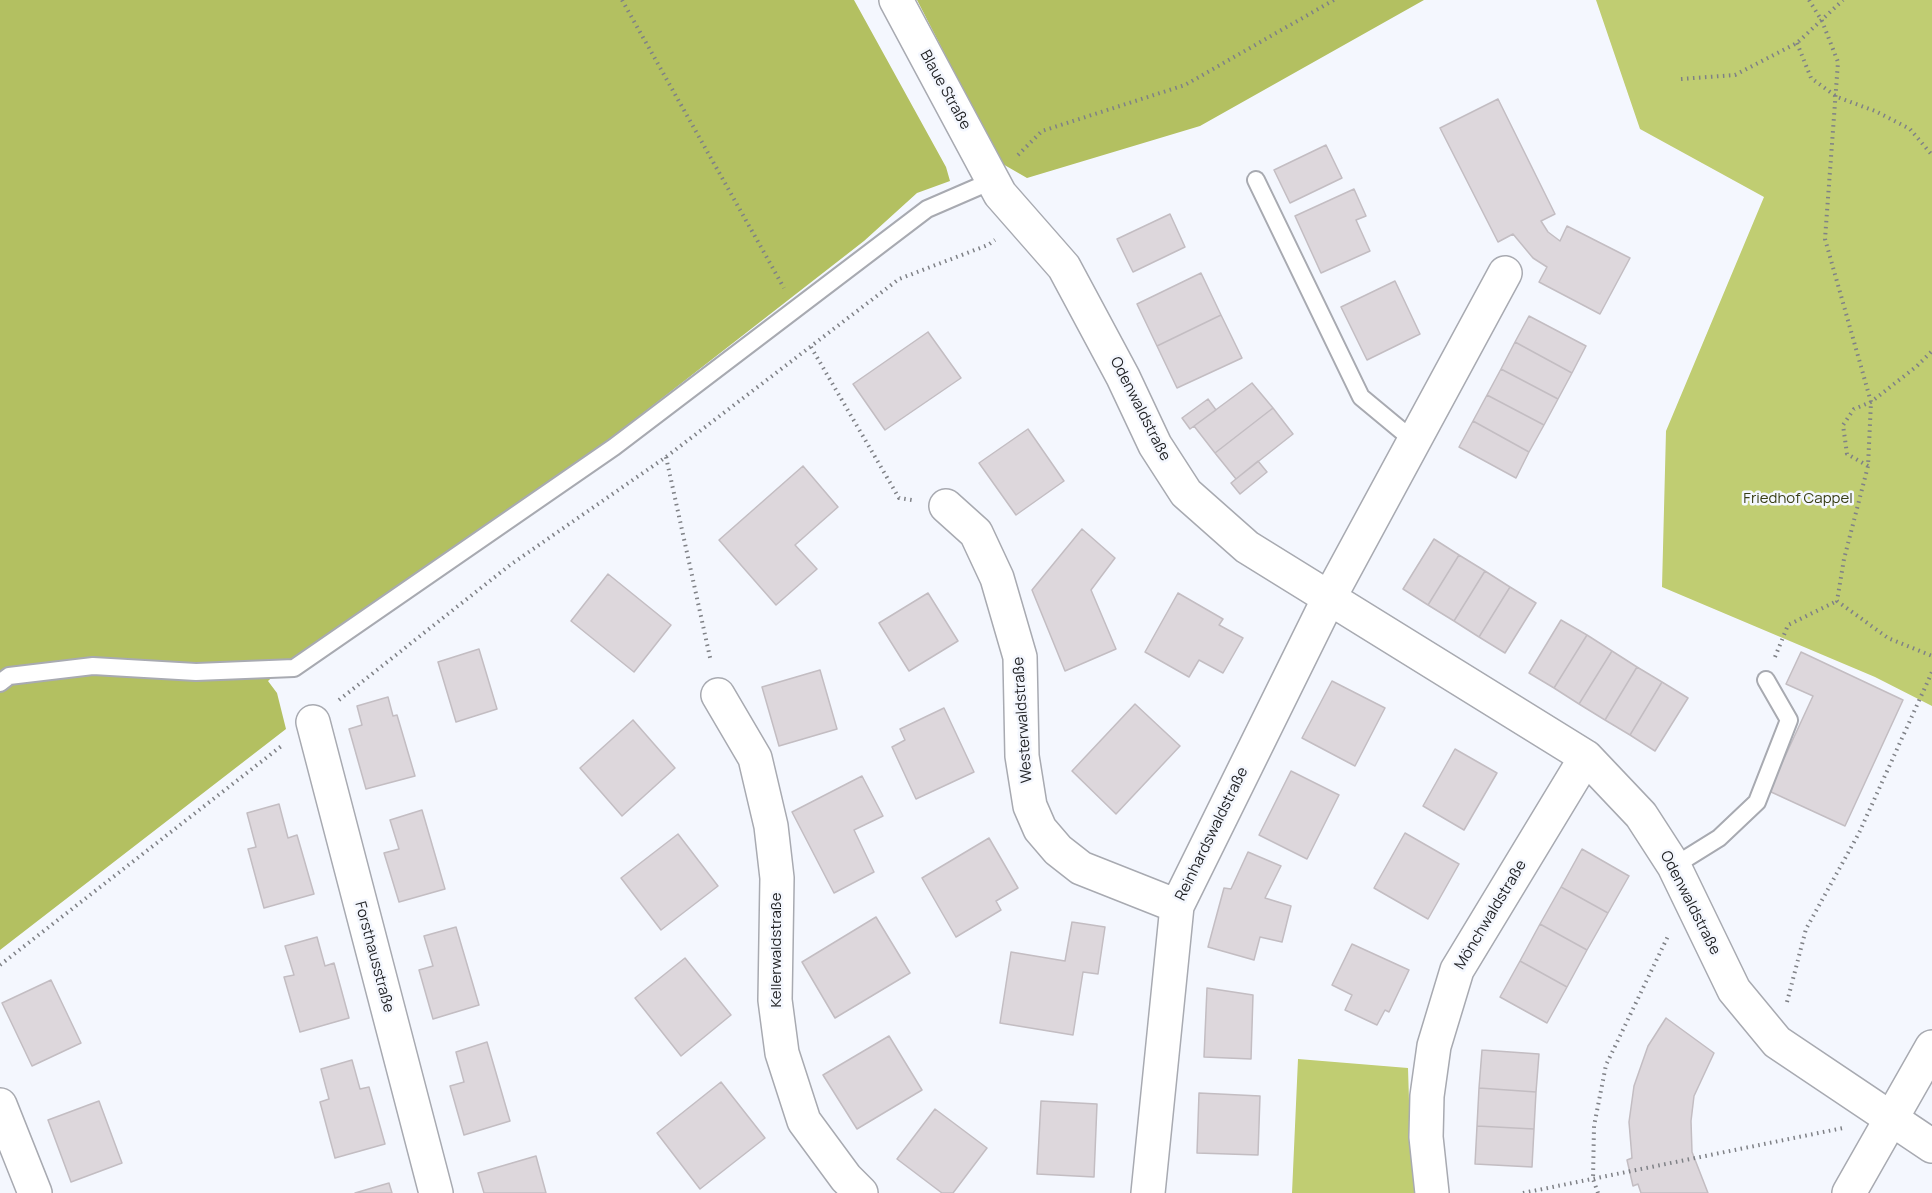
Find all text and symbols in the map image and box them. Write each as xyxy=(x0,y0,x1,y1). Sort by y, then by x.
street label: Blaue Straße xyxy=(916,47,974,133)
street label: Odenwaldstraße xyxy=(1106,354,1174,464)
park label: Friedhof Cappel xyxy=(1743,490,1853,508)
street label: Westerwaldstraße xyxy=(1010,656,1036,784)
street label: Reinhardswaldstraße xyxy=(1172,764,1252,904)
street label: Odenwaldstraße xyxy=(1656,848,1724,958)
street label: Mönchwaldstraße xyxy=(1451,857,1531,973)
street label: Kellerwaldstraße xyxy=(768,892,786,1008)
street label: Forsthausstraße xyxy=(351,899,397,1015)

